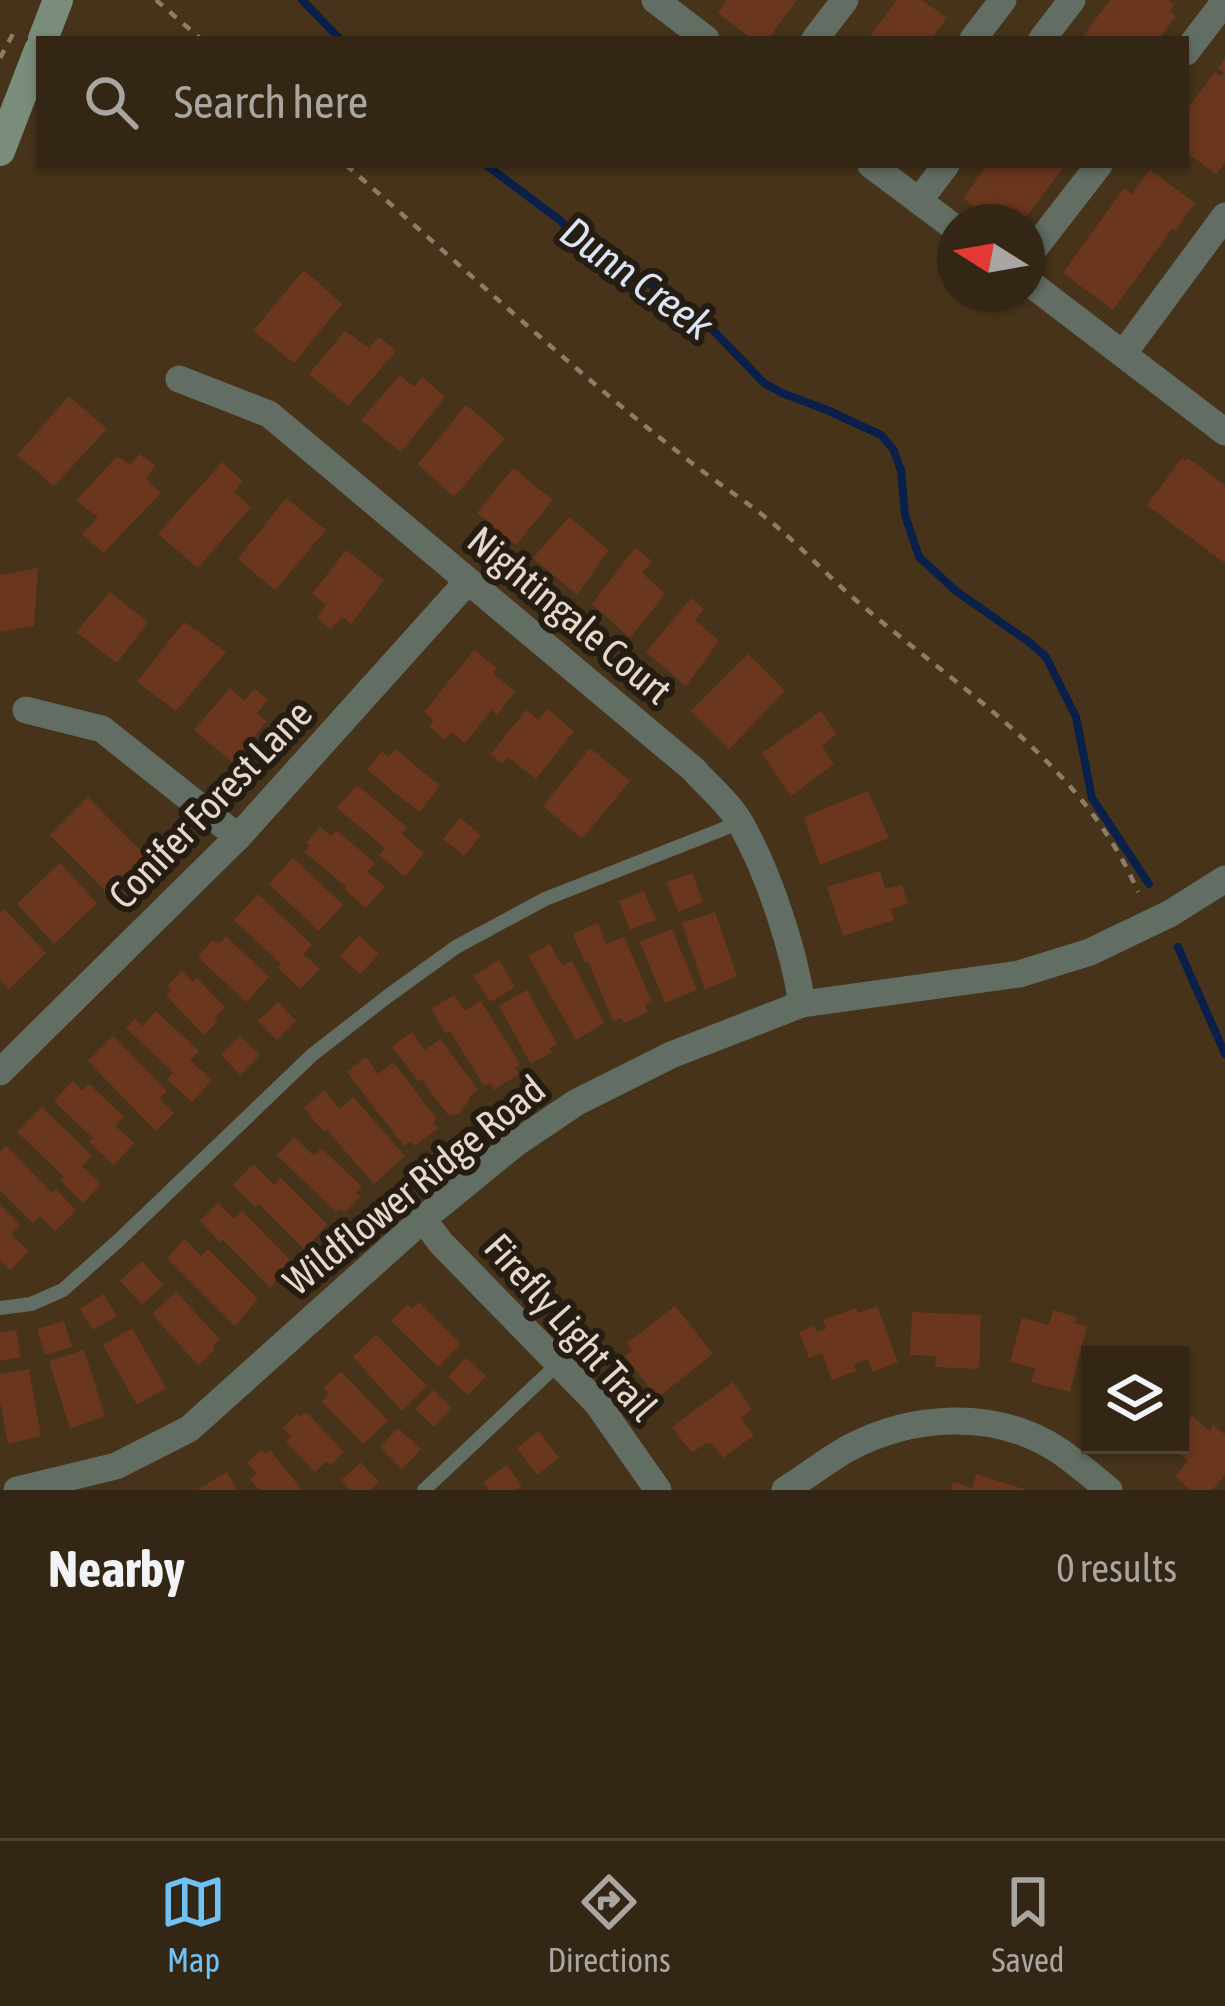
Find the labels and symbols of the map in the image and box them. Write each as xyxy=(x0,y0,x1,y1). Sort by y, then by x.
north arrow xyxy=(937,204,1045,312)
water label: Dunn Creek xyxy=(552,207,723,349)
street label: Nightingale Court xyxy=(460,517,680,713)
street label: Conifer Forest Lane xyxy=(100,691,320,917)
street label: Wildflower Ridge Road xyxy=(275,1067,553,1303)
street label: Firefly Light Trail xyxy=(476,1225,666,1429)

